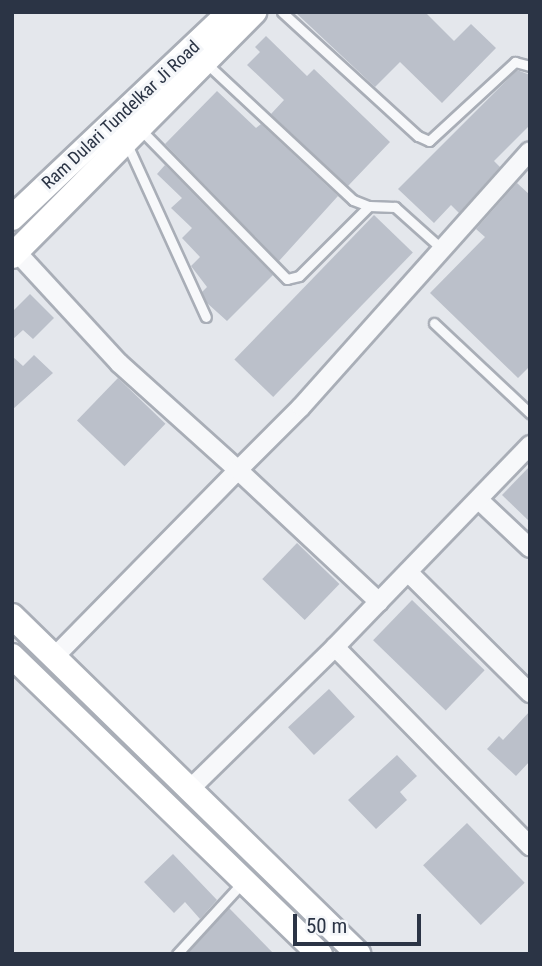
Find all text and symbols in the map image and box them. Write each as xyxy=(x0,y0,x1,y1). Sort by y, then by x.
street label: Ram Dulari Tundelkar Ji Road xyxy=(37,36,205,194)
scale bar xyxy=(297,900,425,944)
text: 50 m xyxy=(306,914,347,938)

